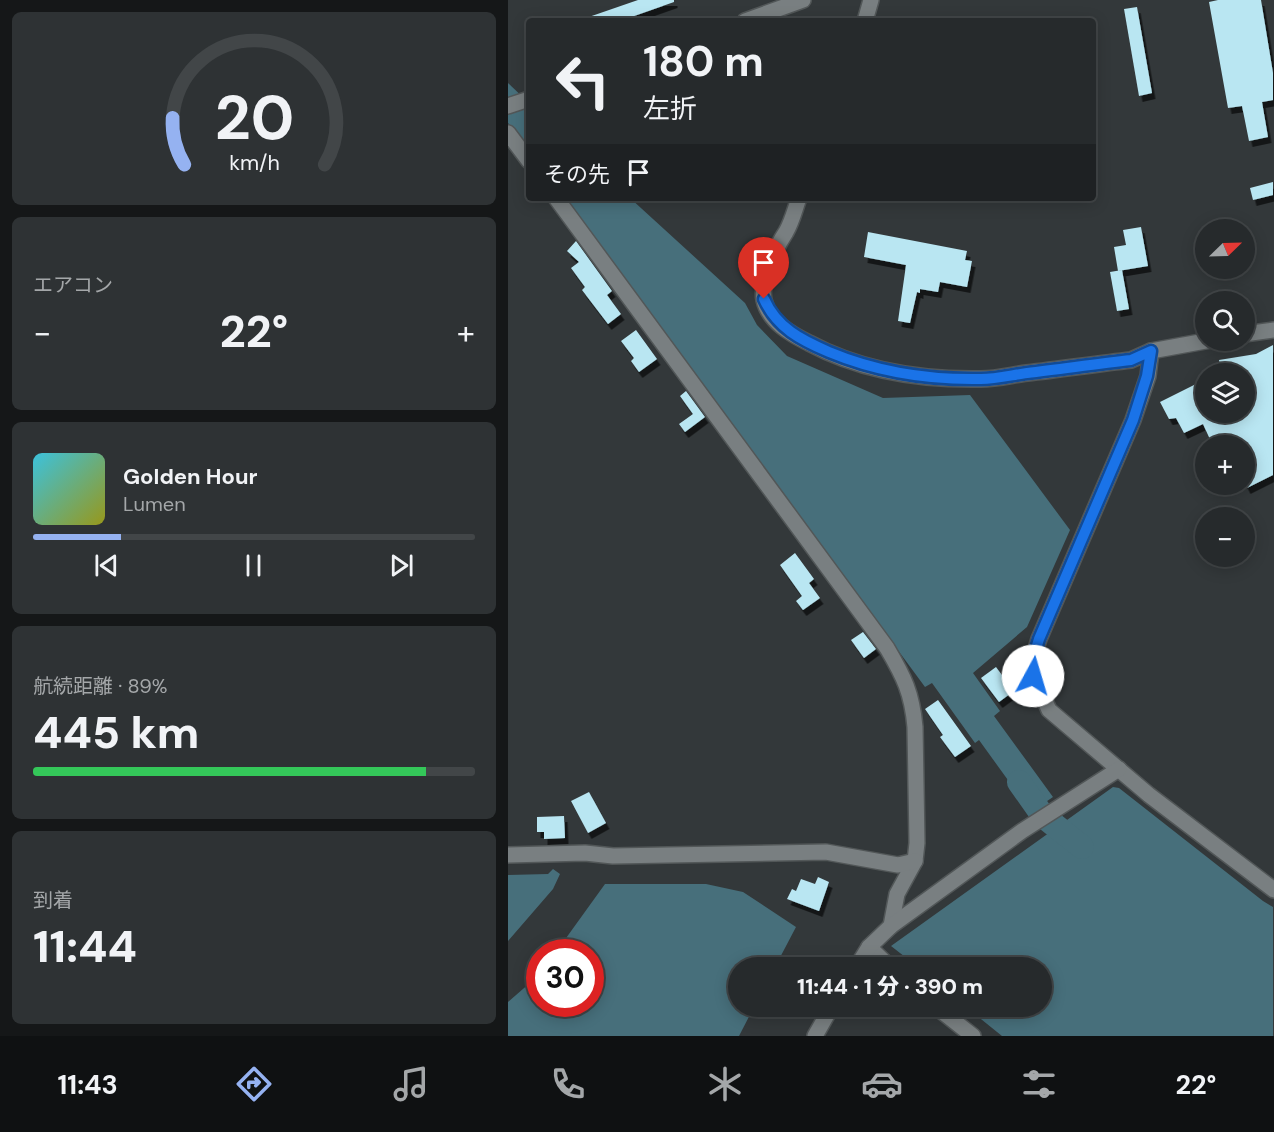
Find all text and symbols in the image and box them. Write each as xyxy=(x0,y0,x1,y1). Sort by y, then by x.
text: 180 m xyxy=(643,34,764,89)
icon: left xyxy=(544,42,622,120)
text: 20 xyxy=(214,78,294,159)
text: 左折 xyxy=(643,91,697,126)
text: km/h xyxy=(229,150,279,178)
icon: arrive xyxy=(622,156,655,189)
text: その先 xyxy=(544,160,610,189)
north arrow xyxy=(1195,219,1255,279)
map controls xyxy=(1195,219,1255,567)
pin xyxy=(738,237,789,299)
icon: arrive xyxy=(747,246,780,279)
text: エアコン xyxy=(33,272,113,298)
button: search xyxy=(1195,291,1255,351)
text: 22° xyxy=(220,302,288,361)
text: − xyxy=(33,311,51,354)
text: + xyxy=(457,311,475,354)
button: layers xyxy=(1195,363,1255,423)
button: + xyxy=(1195,435,1255,495)
text: Golden Hour xyxy=(123,462,258,491)
text: Lumen xyxy=(123,491,186,517)
button: − xyxy=(1195,507,1255,567)
icon: previous xyxy=(90,549,123,582)
icon: pause xyxy=(237,549,270,582)
icon: next xyxy=(385,549,418,582)
position arrow xyxy=(1001,644,1065,708)
text: 航続距離 · 89% xyxy=(33,673,167,699)
text: 445 km xyxy=(33,703,199,762)
text: 到着 xyxy=(33,887,73,913)
text: 11:44 xyxy=(33,917,137,976)
speed limit sign: 30 xyxy=(526,939,604,1017)
text: 11:44 · 1 分 · 390 m xyxy=(797,972,983,1001)
icon: directions xyxy=(233,1063,275,1105)
icon: music xyxy=(390,1063,432,1105)
icon: phone xyxy=(547,1063,589,1105)
icon: climate xyxy=(704,1063,746,1105)
icon: car xyxy=(861,1063,903,1105)
icon: filters xyxy=(1018,1063,1060,1105)
text: 11:43 xyxy=(58,1067,118,1102)
text: 22° xyxy=(1175,1067,1216,1102)

